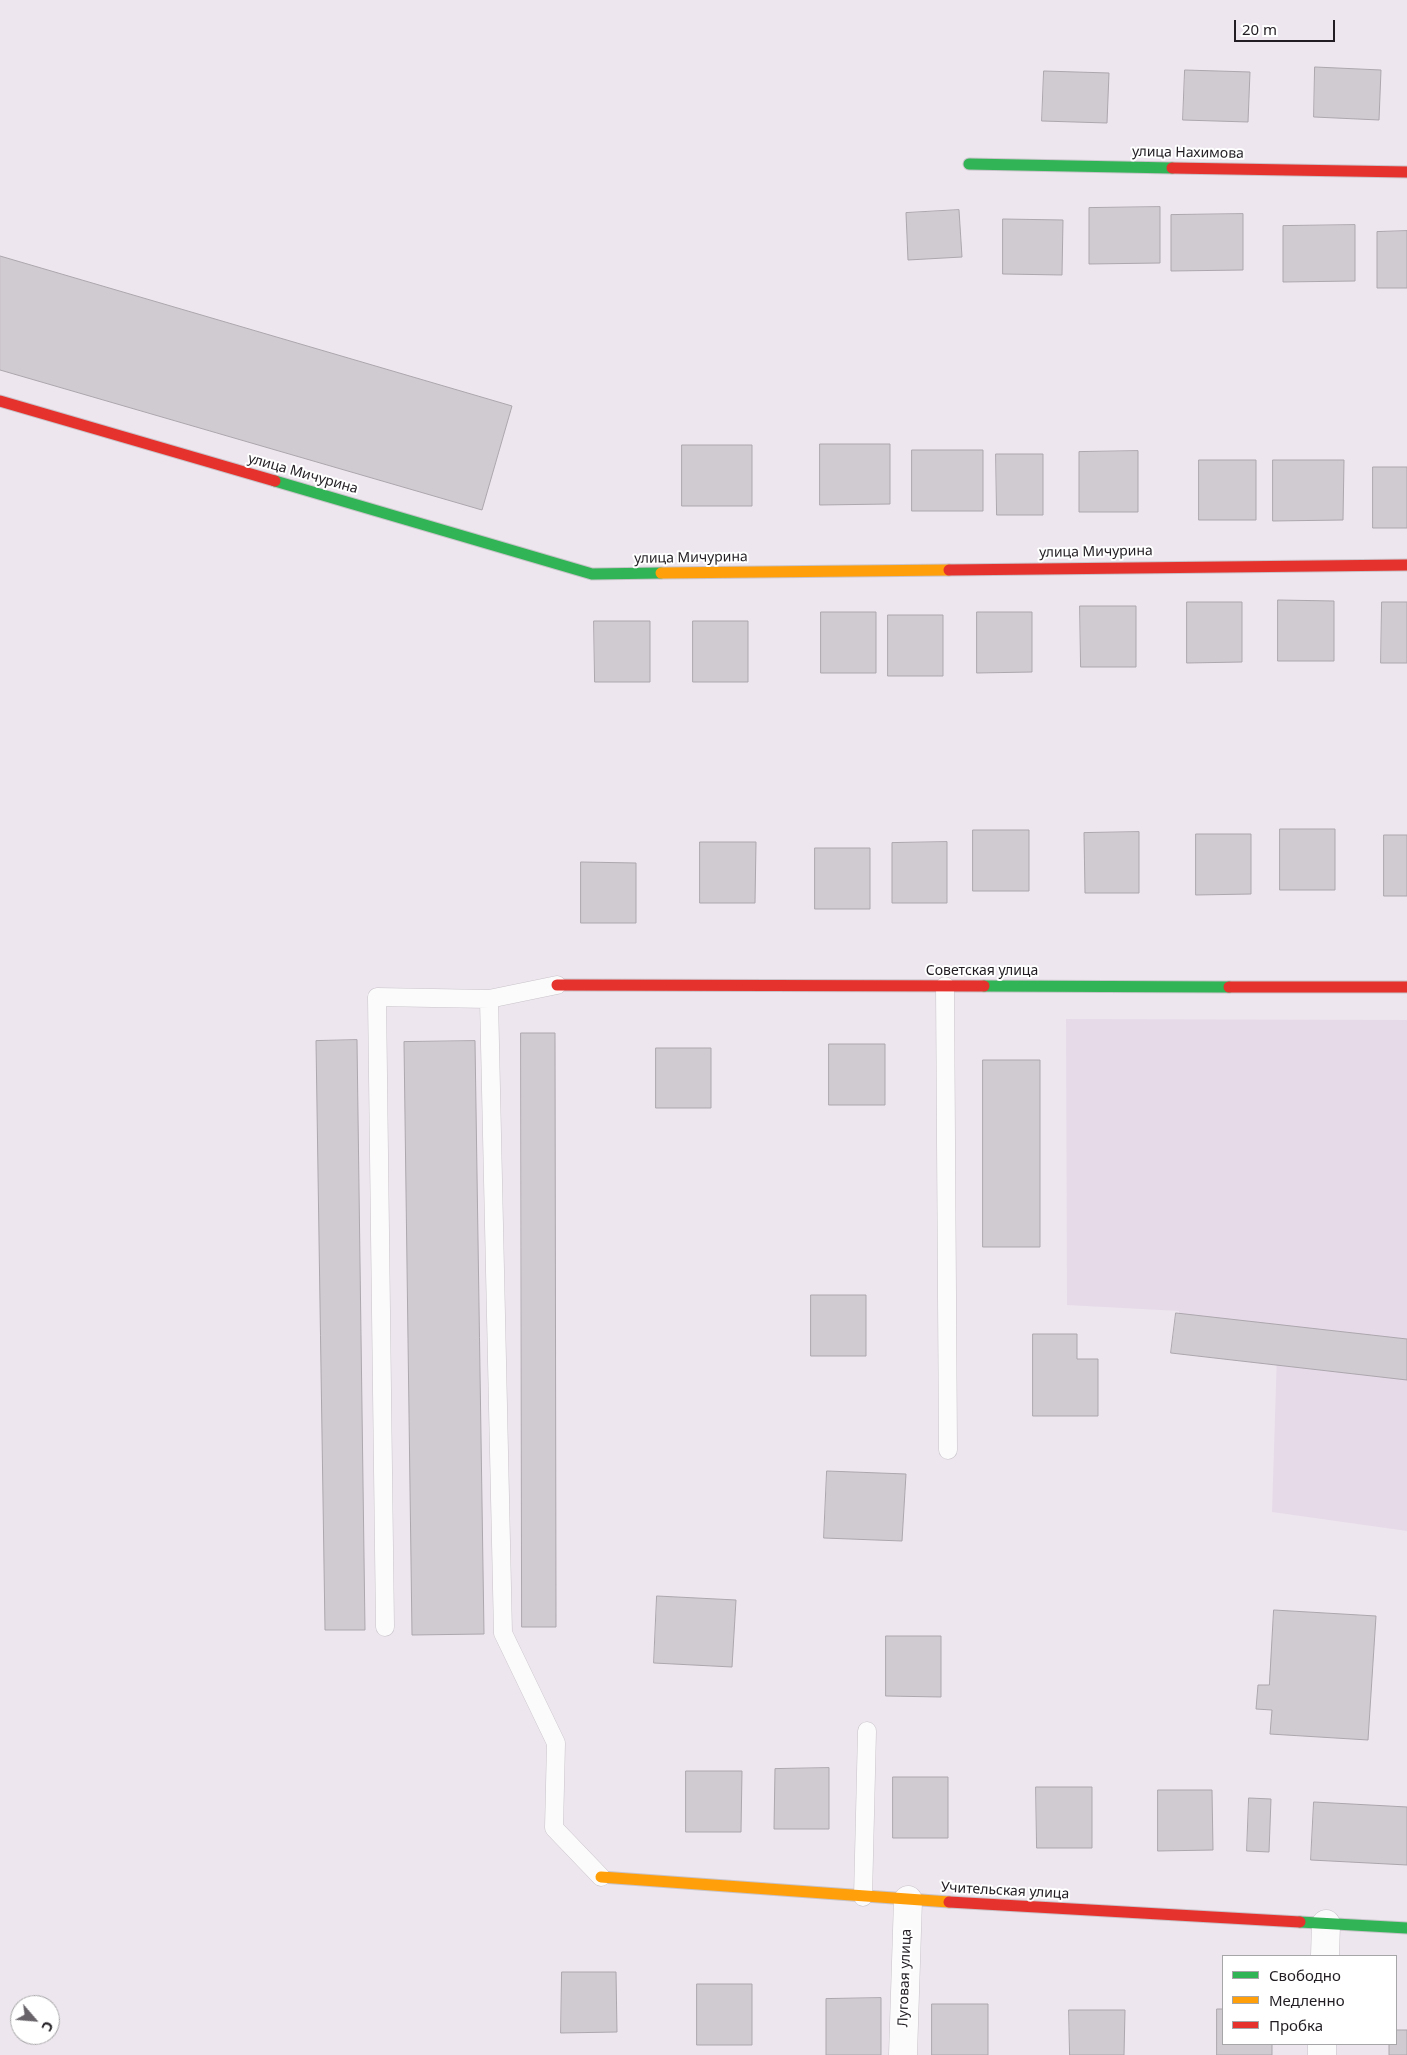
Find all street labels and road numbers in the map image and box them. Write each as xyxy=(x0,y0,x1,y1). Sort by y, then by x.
street label: улица Нахимова xyxy=(1132,144,1244,162)
street label: улица Мичурина xyxy=(246,450,360,498)
street label: улица Мичурина xyxy=(1039,543,1153,561)
street label: улица Мичурина xyxy=(634,549,748,567)
street label: Советская улица xyxy=(926,963,1038,979)
street label: Учительская улица xyxy=(940,1879,1070,1903)
street label: Луговая улица xyxy=(895,1929,915,2027)

